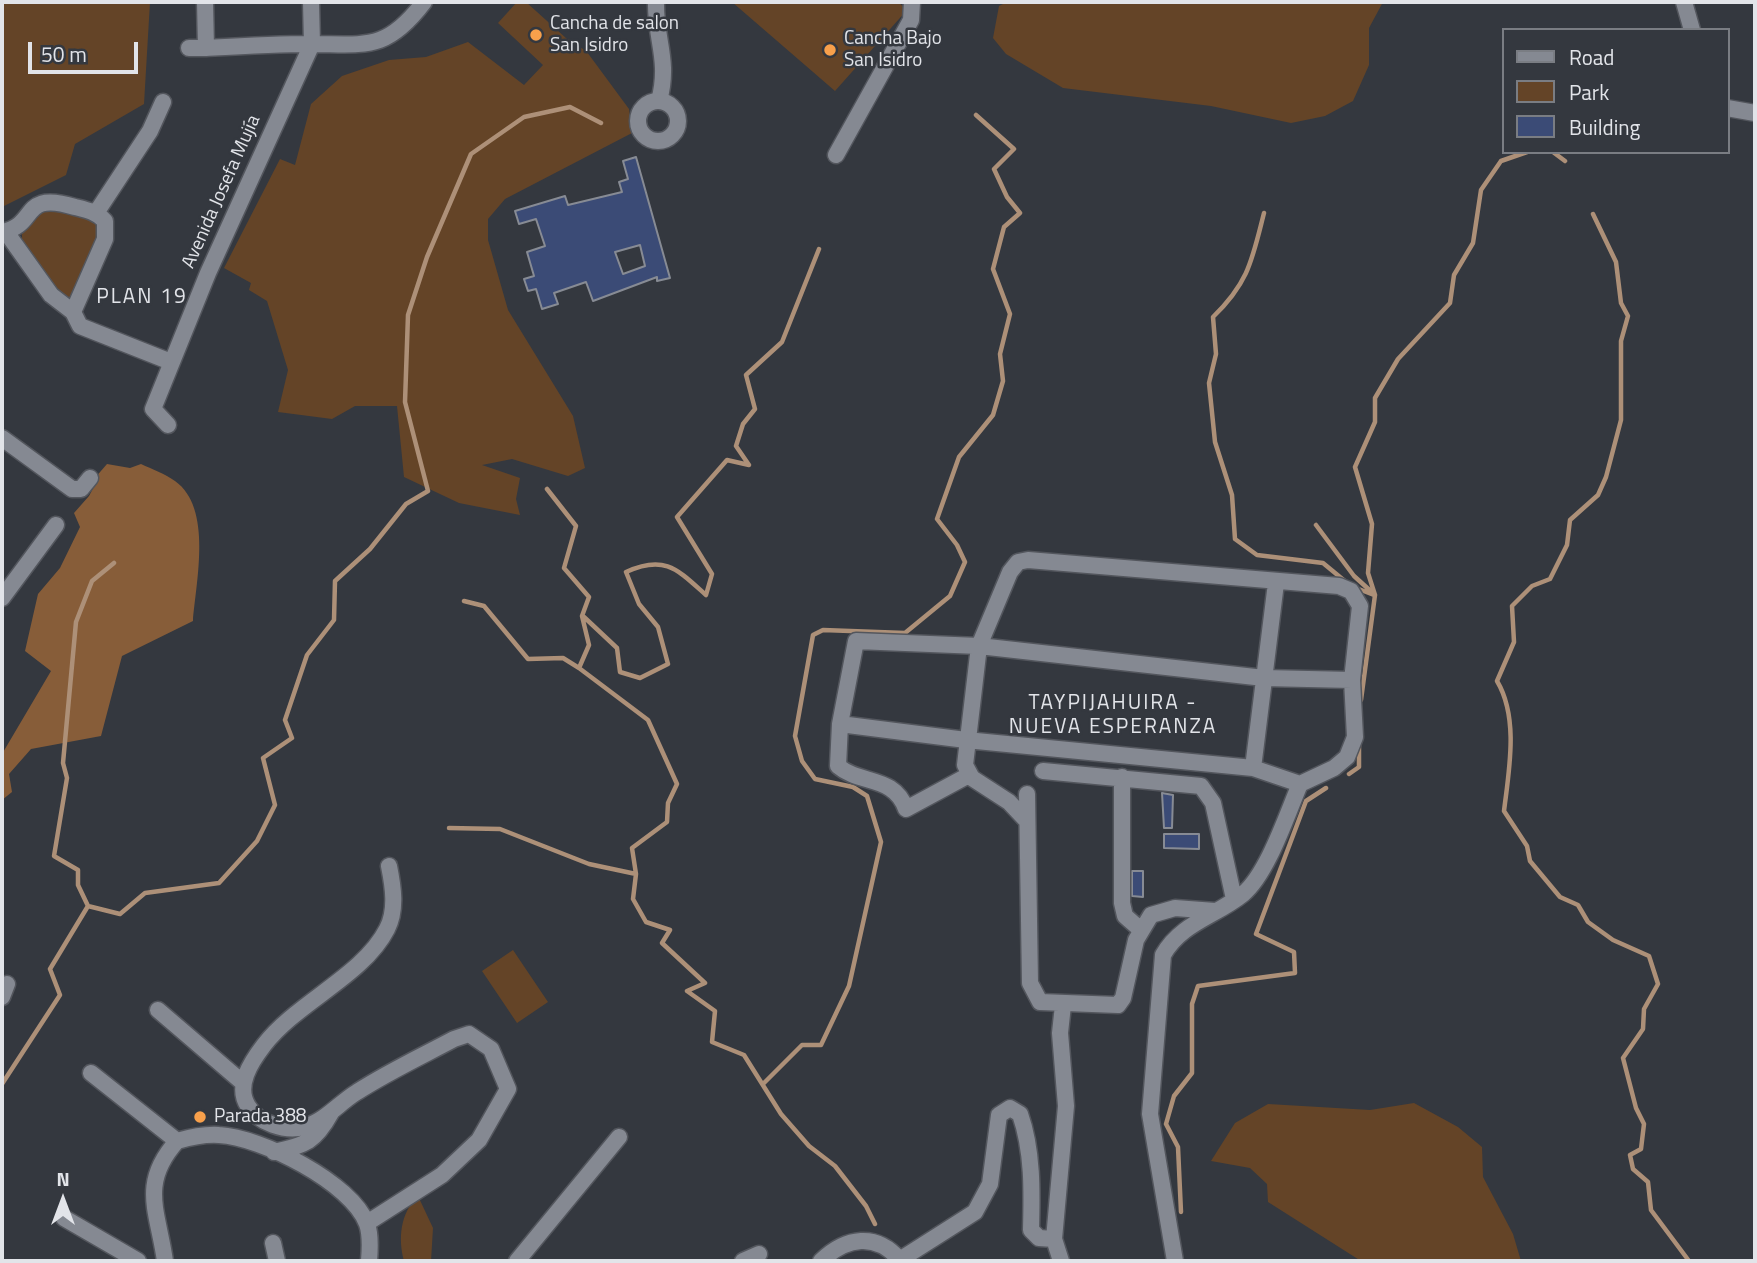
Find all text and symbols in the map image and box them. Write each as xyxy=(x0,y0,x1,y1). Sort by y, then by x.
place label: Cancha de salon San Isidro xyxy=(550,13,679,57)
marker: Cancha de salon San Isidro xyxy=(528,27,544,43)
scale bar xyxy=(32,28,142,72)
place label: Cancha Bajo San Isidro xyxy=(844,28,942,72)
legend xyxy=(1502,28,1729,154)
text: 50 m xyxy=(41,38,87,70)
text: Road xyxy=(1569,41,1614,73)
marker: Cancha Bajo San Isidro xyxy=(822,42,838,58)
text: Park xyxy=(1569,76,1609,108)
text: Building xyxy=(1569,111,1640,143)
street label: Avenida Josefa Mujía xyxy=(178,112,266,272)
district label: PLAN 19 xyxy=(97,285,187,311)
district label: TAYPIJAHUIRA - NUEVA ESPERANZA xyxy=(1011,691,1215,741)
place label: Parada 388 xyxy=(214,1106,306,1128)
marker: Parada 388 xyxy=(192,1109,208,1125)
text: N xyxy=(56,1164,70,1193)
north arrow xyxy=(28,1165,98,1235)

